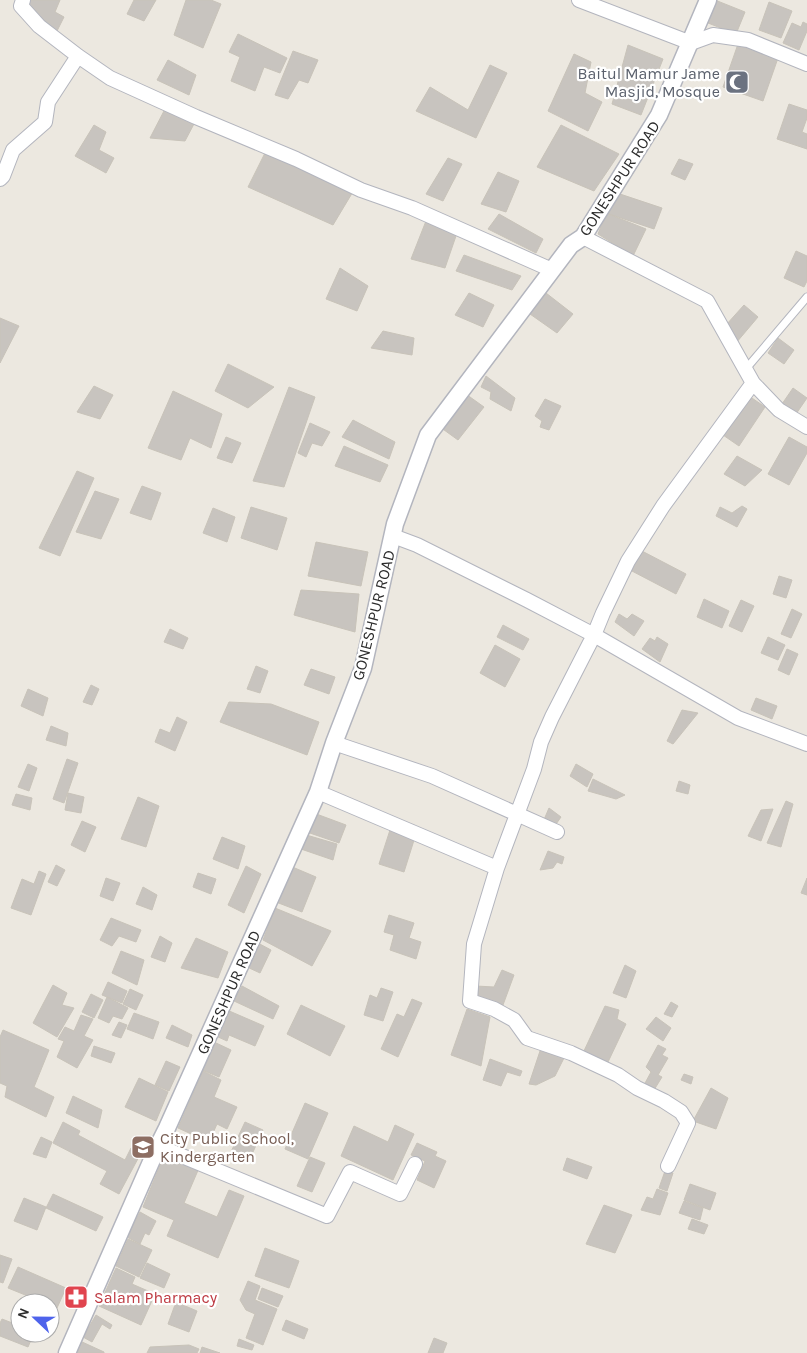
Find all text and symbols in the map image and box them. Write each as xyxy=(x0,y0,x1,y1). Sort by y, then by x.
place label: Baitul Mamur Jame Masjid, Mosque xyxy=(577,64,720,101)
mosque icon: Baitul Mamur Jame Masjid, Mosque xyxy=(724,69,750,95)
street label: GONESHPUR ROAD xyxy=(575,117,664,240)
street label: GONESHPUR ROAD xyxy=(348,548,399,682)
street label: GONESHPUR ROAD xyxy=(193,927,264,1057)
place label: City Public School, Kindergarten xyxy=(160,1129,294,1166)
school or university icon: City Public School, Kindergarten xyxy=(130,1134,156,1160)
pharmacy icon: Salam Pharmacy xyxy=(63,1284,89,1310)
place label: Salam Pharmacy xyxy=(94,1288,218,1307)
north arrow xyxy=(10,1293,60,1343)
text: N xyxy=(14,1305,33,1321)

